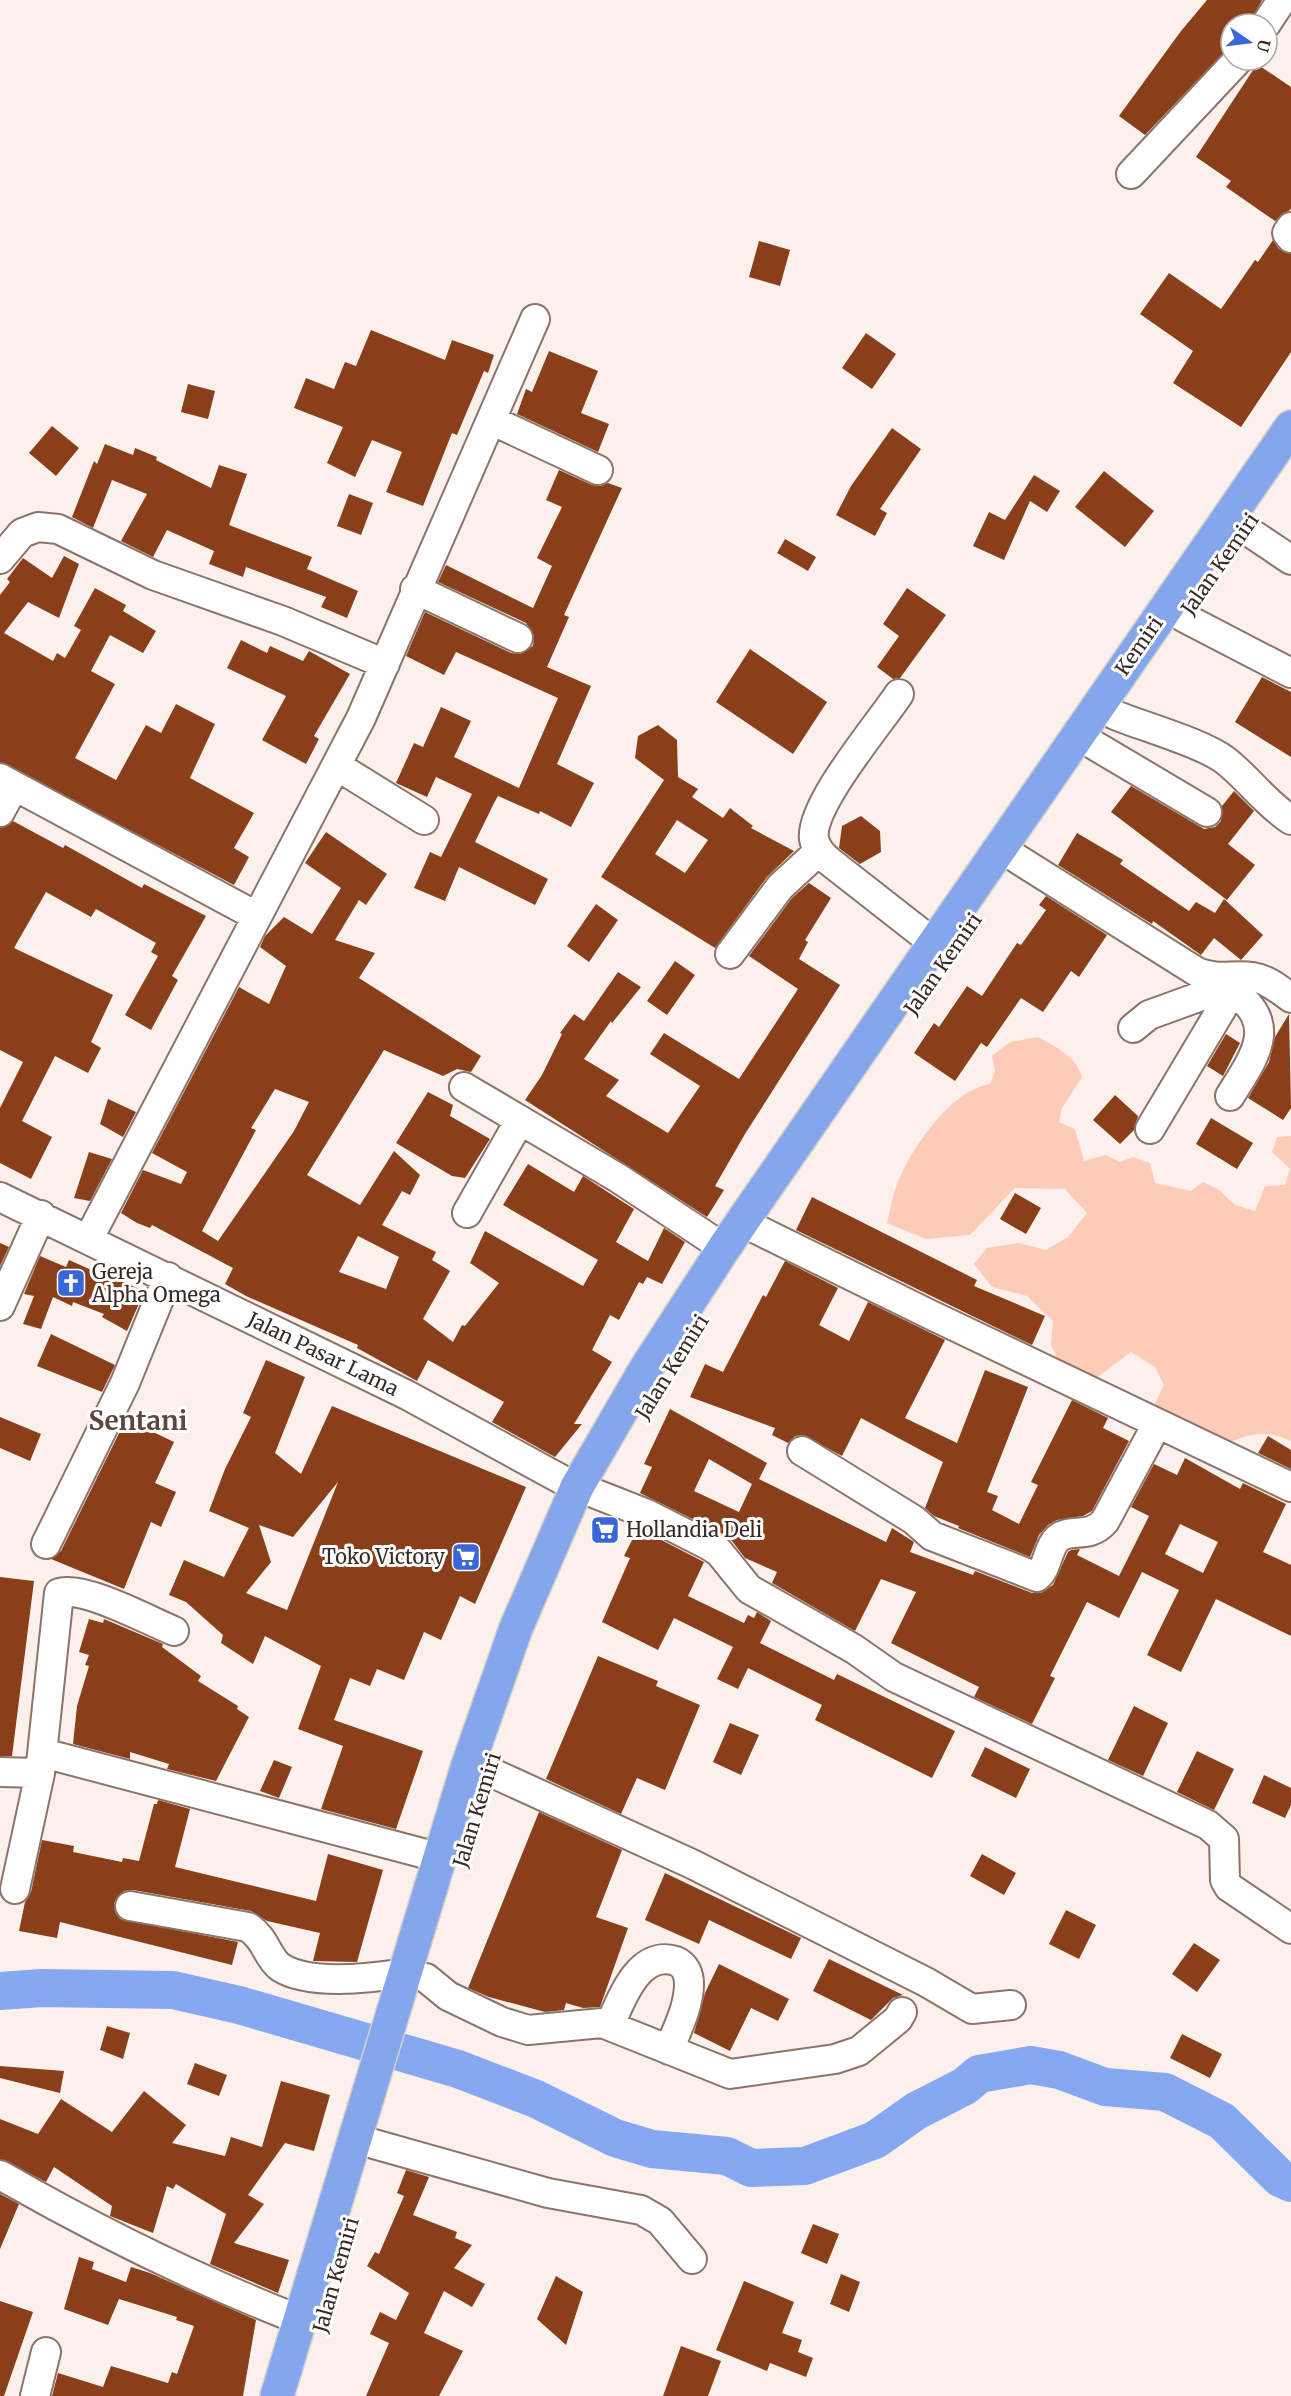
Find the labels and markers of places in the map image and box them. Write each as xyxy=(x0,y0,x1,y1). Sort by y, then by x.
place label: Gereja Alpha Omega xyxy=(91,1259,221,1307)
church icon: Gereja Alpha Omega xyxy=(55,1267,87,1299)
supermarket icon: Hollandia Deli xyxy=(589,1514,621,1546)
place label: Hollandia Deli xyxy=(626,1517,762,1542)
supermarket icon: Toko Victory xyxy=(450,1541,482,1573)
place label: Toko Victory xyxy=(322,1544,445,1569)

